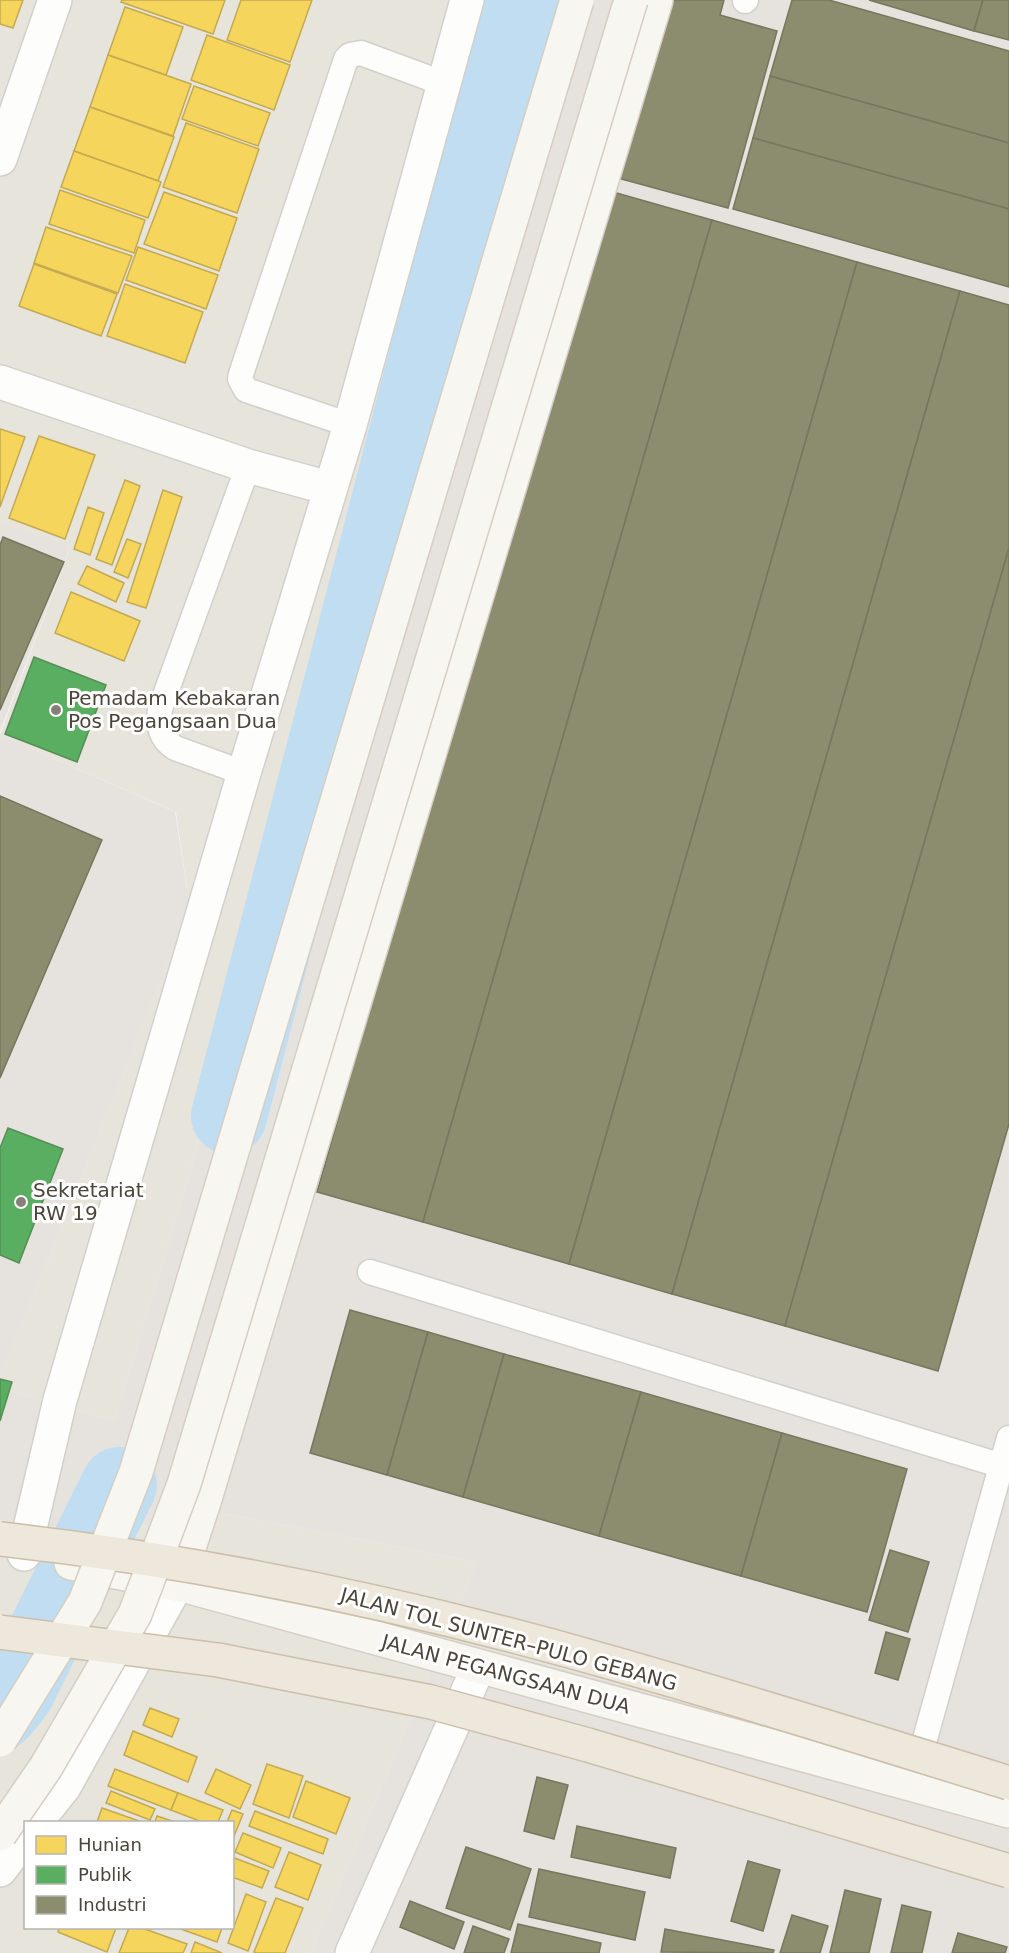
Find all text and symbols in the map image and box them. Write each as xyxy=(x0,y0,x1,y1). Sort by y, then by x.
place label: Pemadam Kebakaran Pos Pegangsaan Dua xyxy=(68,686,280,733)
marker: Pemadam Kebakaran Pos Pegangsaan Dua xyxy=(49,703,63,717)
place label: Sekretariat RW 19 xyxy=(33,1178,144,1225)
marker: Sekretariat RW 19 xyxy=(14,1195,28,1209)
street label: JALAN TOL SUNTER–PULO GEBANG xyxy=(336,1582,680,1696)
street label: JALAN PEGANGSAAN DUA xyxy=(377,1629,633,1719)
legend xyxy=(24,1821,234,1929)
text: Hunian xyxy=(78,1834,142,1855)
text: Publik xyxy=(78,1864,132,1885)
text: Industri xyxy=(78,1894,146,1915)

